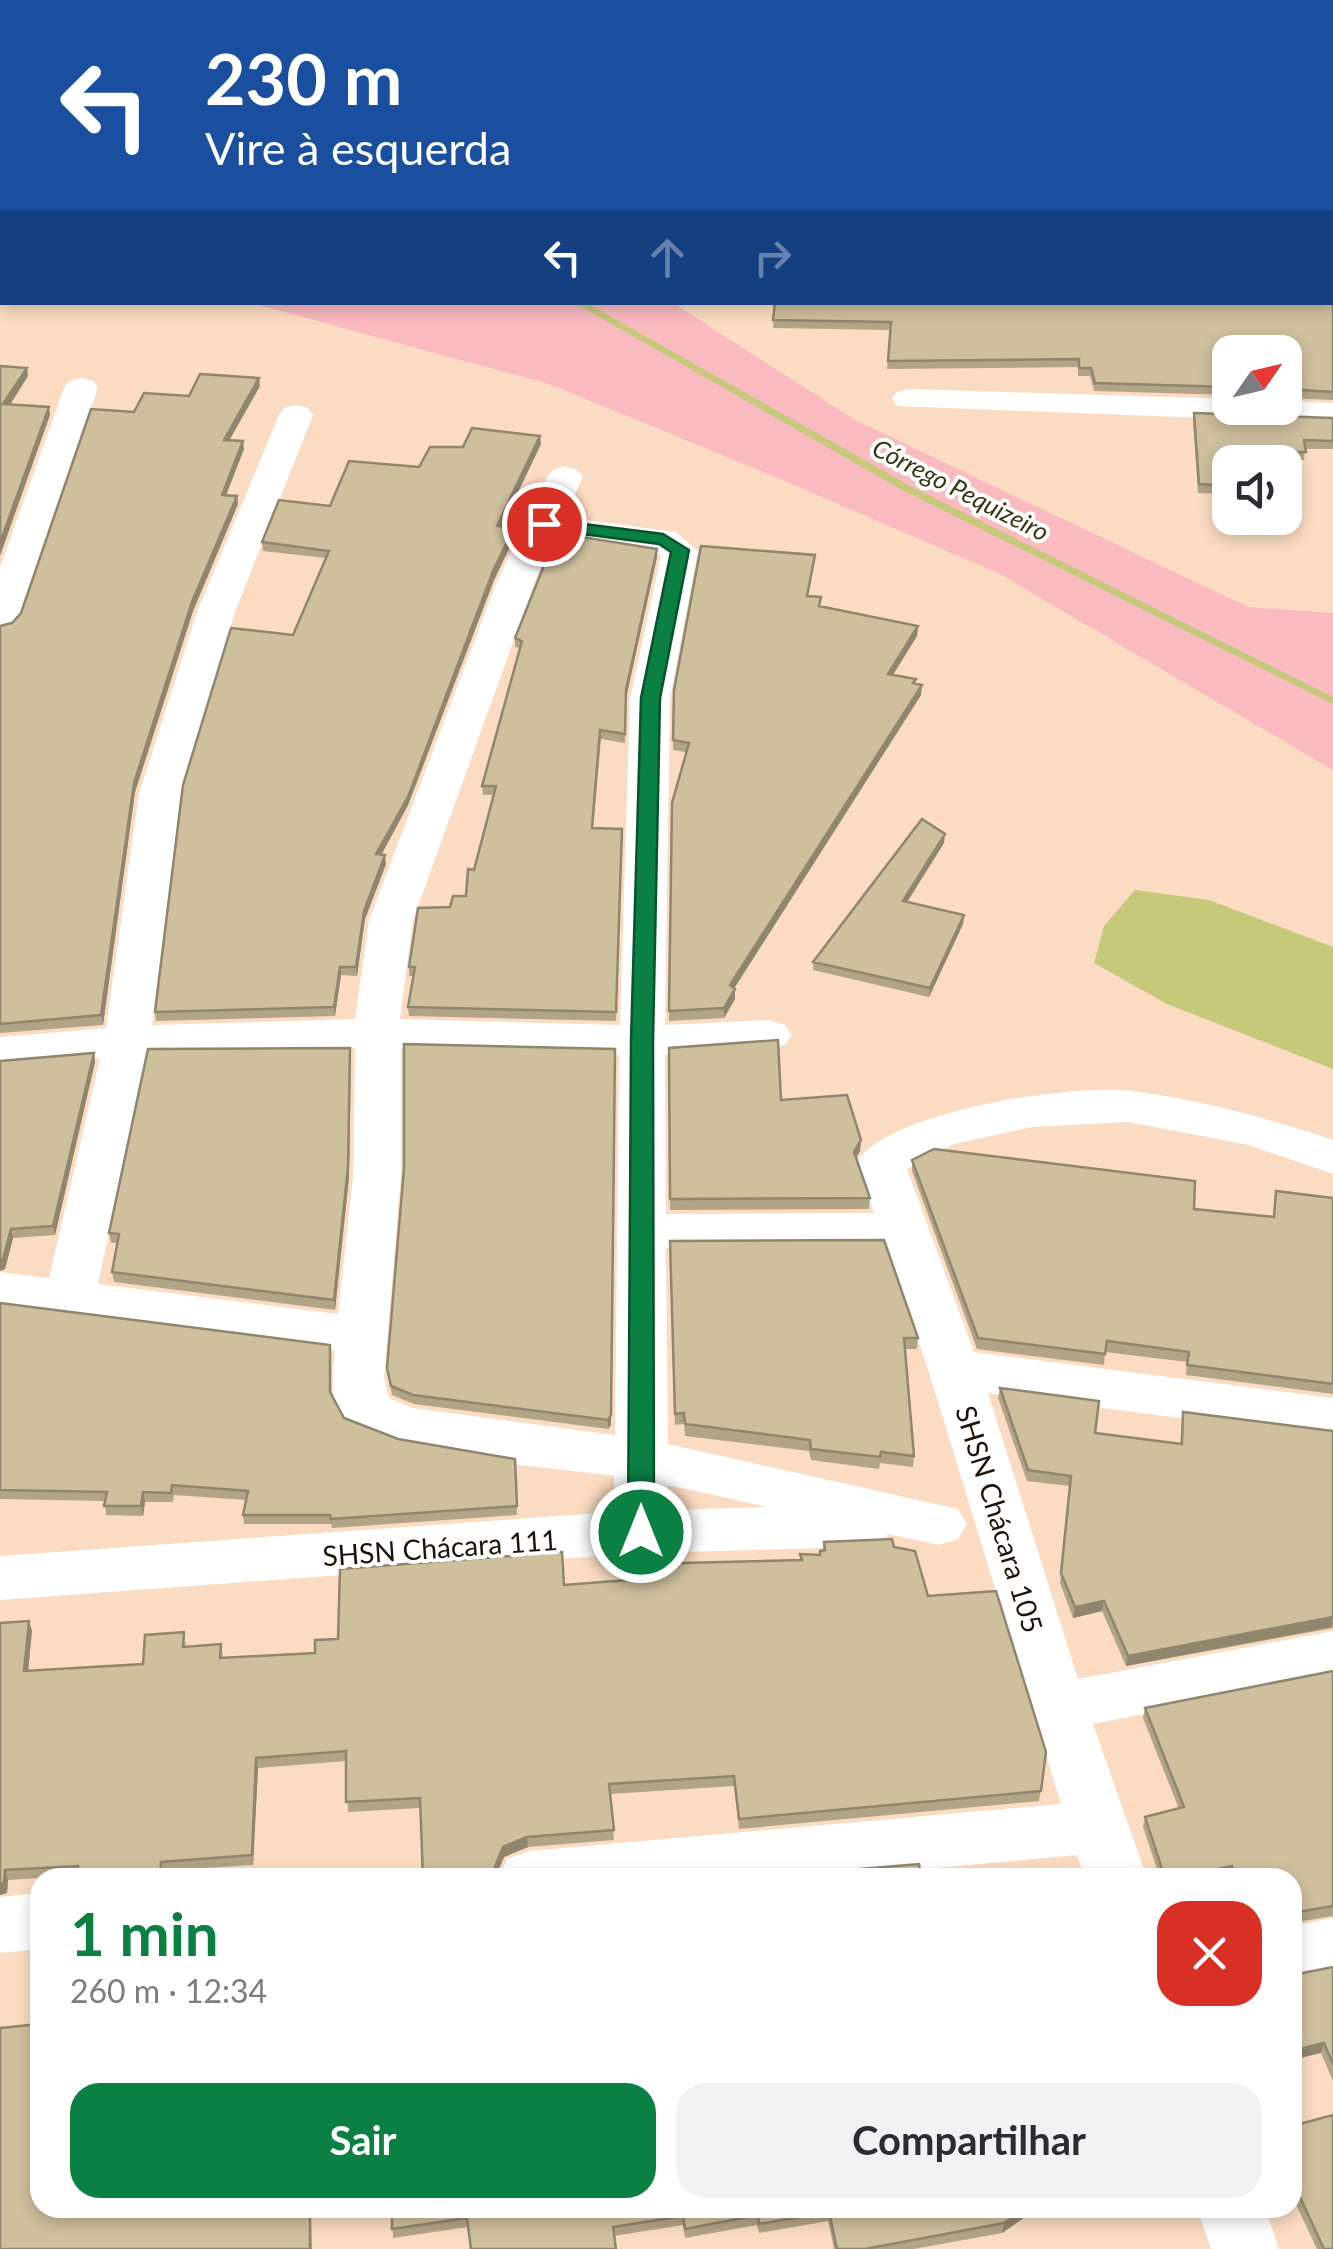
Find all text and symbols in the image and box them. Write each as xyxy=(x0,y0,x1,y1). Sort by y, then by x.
text: 230 m xyxy=(205,36,402,120)
icon: left xyxy=(40,40,170,170)
text: Vire à esquerda xyxy=(205,121,511,175)
icon: left xyxy=(535,230,590,285)
icon: ahead xyxy=(640,230,695,285)
icon: right xyxy=(745,230,800,285)
north arrow xyxy=(1212,335,1302,425)
map controls xyxy=(1212,335,1302,535)
water label: Córrego Pequizeiro xyxy=(868,432,1054,546)
button: sound xyxy=(1212,445,1302,535)
pin xyxy=(502,482,587,567)
icon: arrive xyxy=(517,497,572,552)
street label: SHSN Chácara 105 xyxy=(949,1401,1051,1637)
position arrow xyxy=(589,1480,693,1584)
street label: SHSN Chácara 111 xyxy=(321,1522,559,1572)
text: 1 min xyxy=(70,1897,219,1969)
button: close xyxy=(1157,1901,1262,2006)
text: 260 m · 12:34 xyxy=(70,1971,267,2010)
button: Sair xyxy=(70,2083,656,2198)
button: Compartilhar xyxy=(676,2083,1262,2198)

